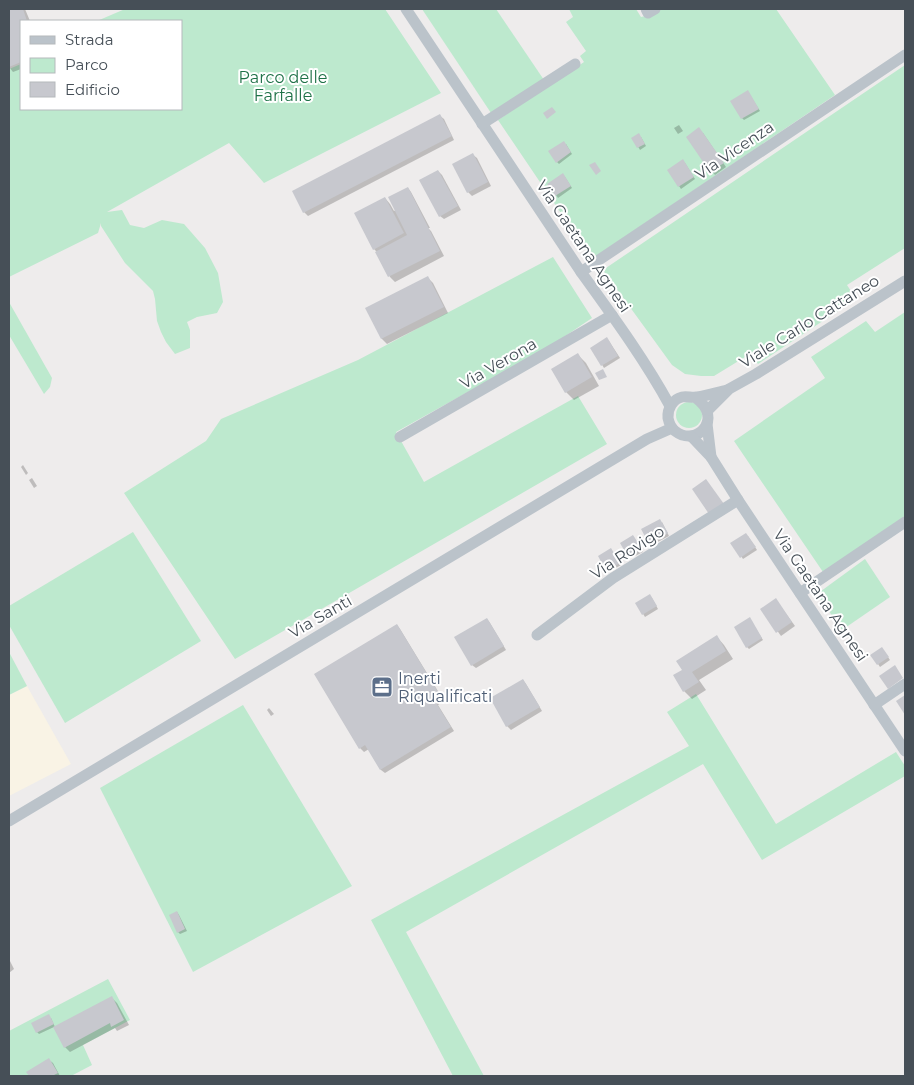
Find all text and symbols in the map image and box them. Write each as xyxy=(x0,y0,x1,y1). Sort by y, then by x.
legend xyxy=(20,20,182,110)
text: Strada xyxy=(65,30,114,49)
text: Parco xyxy=(65,55,108,74)
park label: Parco delle Farfalle xyxy=(239,68,327,105)
text: Edificio xyxy=(65,80,120,99)
street label: Via Vicenza xyxy=(691,117,777,184)
street label: Via Gaetana Agnesi xyxy=(532,177,635,316)
street label: Viale Carlo Cattaneo xyxy=(736,271,883,372)
street label: Via Verona xyxy=(457,334,540,393)
street label: Via Rovigo xyxy=(587,522,668,583)
street label: Via Gaetana Agnesi xyxy=(769,526,872,665)
street label: Via Santi xyxy=(285,591,355,642)
place label: Inerti Riqualificati xyxy=(398,669,492,706)
office icon: Inerti Riqualificati xyxy=(370,675,394,699)

